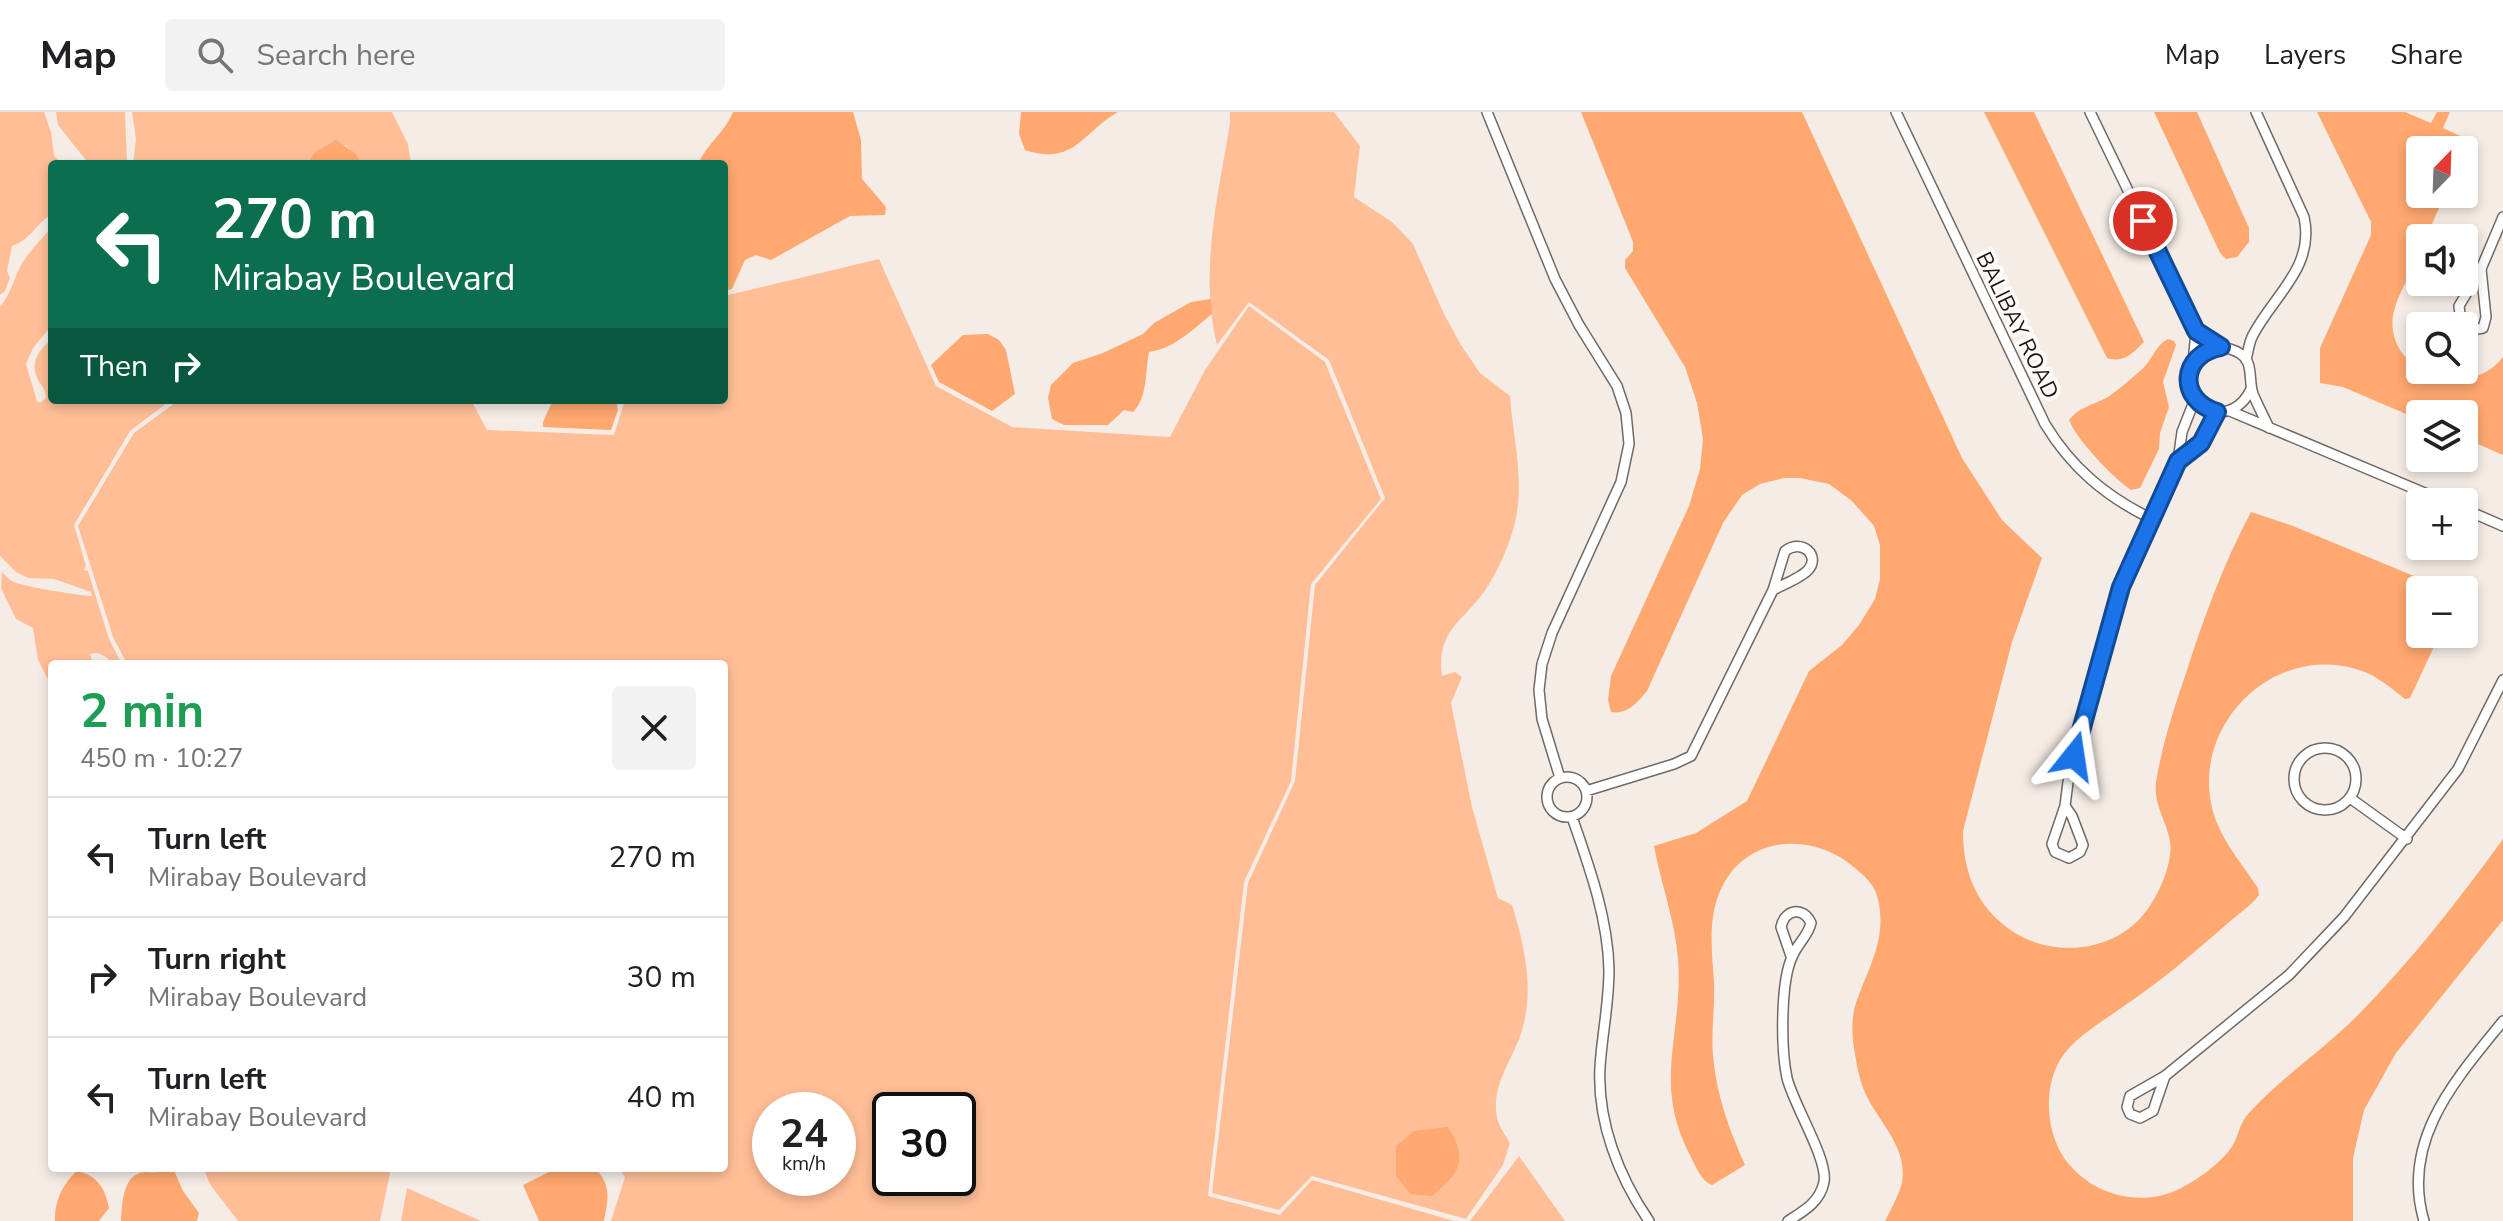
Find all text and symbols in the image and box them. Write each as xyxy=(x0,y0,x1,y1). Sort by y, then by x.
search box xyxy=(165,19,725,91)
text: Map xyxy=(40,30,117,81)
icon: search xyxy=(193,33,237,77)
text: Search here xyxy=(257,35,416,76)
text: Map xyxy=(2165,36,2220,74)
text: Layers xyxy=(2264,36,2346,74)
text: Share xyxy=(2390,36,2463,74)
north arrow xyxy=(2406,136,2478,208)
map controls xyxy=(2406,136,2478,648)
text: 270 m xyxy=(212,181,377,258)
pin xyxy=(2109,187,2177,255)
icon: left xyxy=(80,192,184,296)
icon: arrive xyxy=(2121,199,2165,243)
button: sound xyxy=(2406,224,2478,296)
street label: BALIBAY ROAD xyxy=(1969,247,2066,404)
text: Mirabay Boulevard xyxy=(212,254,515,303)
button: search xyxy=(2406,312,2478,384)
icon: right xyxy=(164,344,208,388)
text: Then xyxy=(80,346,148,387)
button: layers xyxy=(2406,400,2478,472)
button: + xyxy=(2406,488,2478,560)
button: − xyxy=(2406,576,2478,648)
text: 2 min xyxy=(80,678,204,744)
button: close xyxy=(612,686,696,770)
position arrow xyxy=(2032,714,2116,798)
text: 450 m · 10:27 xyxy=(80,741,243,776)
text: Turn left xyxy=(148,819,266,860)
icon: left xyxy=(80,835,124,879)
text: 270 m xyxy=(609,837,696,878)
text: Mirabay Boulevard xyxy=(148,860,367,895)
text: Turn right xyxy=(148,939,286,980)
icon: right xyxy=(80,955,124,999)
text: 30 m xyxy=(627,957,696,998)
text: Mirabay Boulevard xyxy=(148,980,367,1015)
text: Turn left xyxy=(148,1059,266,1100)
icon: left xyxy=(80,1075,124,1119)
text: 40 m xyxy=(627,1077,696,1118)
speed limit sign: 30 xyxy=(872,1092,976,1196)
text: Mirabay Boulevard xyxy=(148,1100,367,1135)
text: 24 xyxy=(780,1107,828,1161)
text: km/h xyxy=(782,1150,826,1177)

